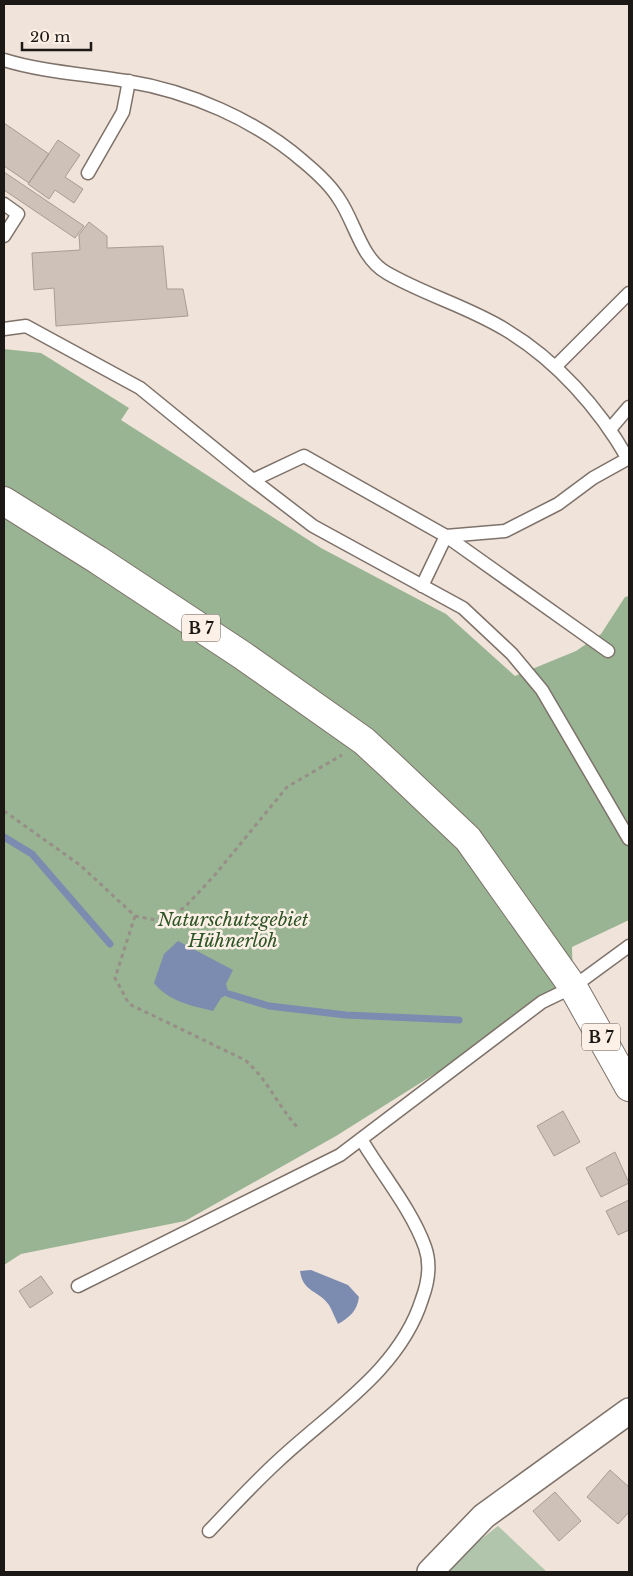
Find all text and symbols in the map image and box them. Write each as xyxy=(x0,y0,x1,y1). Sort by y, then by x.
scale bar xyxy=(22,20,91,52)
text: 20 m xyxy=(30,27,70,46)
road number: B 7 xyxy=(182,614,220,641)
park label: Naturschutzgebiet Hühnerloh xyxy=(157,909,309,952)
road number: B 7 xyxy=(582,1024,620,1050)

